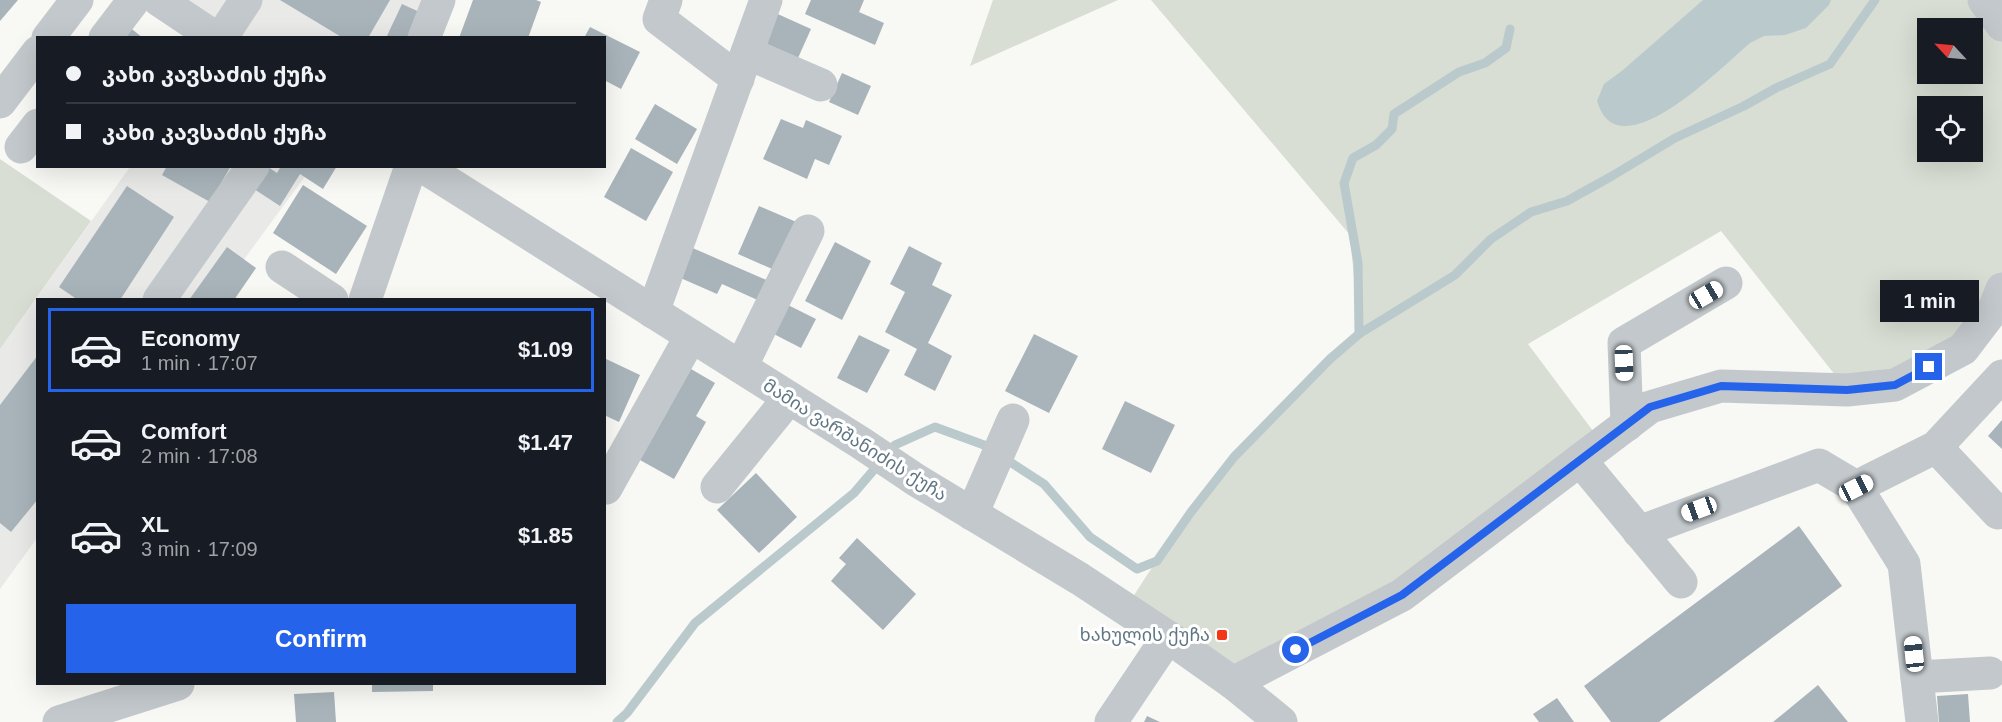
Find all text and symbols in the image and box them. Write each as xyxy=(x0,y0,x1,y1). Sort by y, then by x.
north arrow xyxy=(1917,18,1983,84)
map controls xyxy=(1917,18,1983,162)
text: კახი კავსაძის ქუჩა xyxy=(102,62,327,87)
button: locate xyxy=(1917,96,1983,162)
text: კახი კავსაძის ქუჩა xyxy=(102,120,327,145)
car xyxy=(1686,278,1726,312)
callout: 1 min xyxy=(1880,280,1978,322)
text: 1 min xyxy=(1903,290,1956,312)
icon: car xyxy=(69,323,123,377)
text: Economy xyxy=(141,326,240,351)
text: $1.09 xyxy=(518,337,573,362)
car xyxy=(1614,345,1634,381)
text: 1 min · 17:07 xyxy=(141,352,258,374)
route end xyxy=(1915,353,1942,380)
street label: მამია ვარშანიძის ქუჩა xyxy=(759,375,950,506)
icon: car xyxy=(69,416,123,470)
text: Comfort xyxy=(141,419,227,444)
text: $1.47 xyxy=(518,430,573,455)
text: 2 min · 17:08 xyxy=(141,445,258,467)
car xyxy=(1836,472,1876,504)
car xyxy=(1679,494,1719,524)
icon: car xyxy=(69,509,123,563)
text: XL xyxy=(141,512,169,537)
text: $1.85 xyxy=(518,523,573,548)
text: 3 min · 17:09 xyxy=(141,538,258,560)
button: Confirm xyxy=(66,604,576,673)
place label: ხახულის ქუჩა xyxy=(1080,625,1210,646)
marker: ხახულის ქუჩა xyxy=(1215,628,1229,642)
car xyxy=(1903,635,1925,673)
route start xyxy=(1282,636,1309,663)

